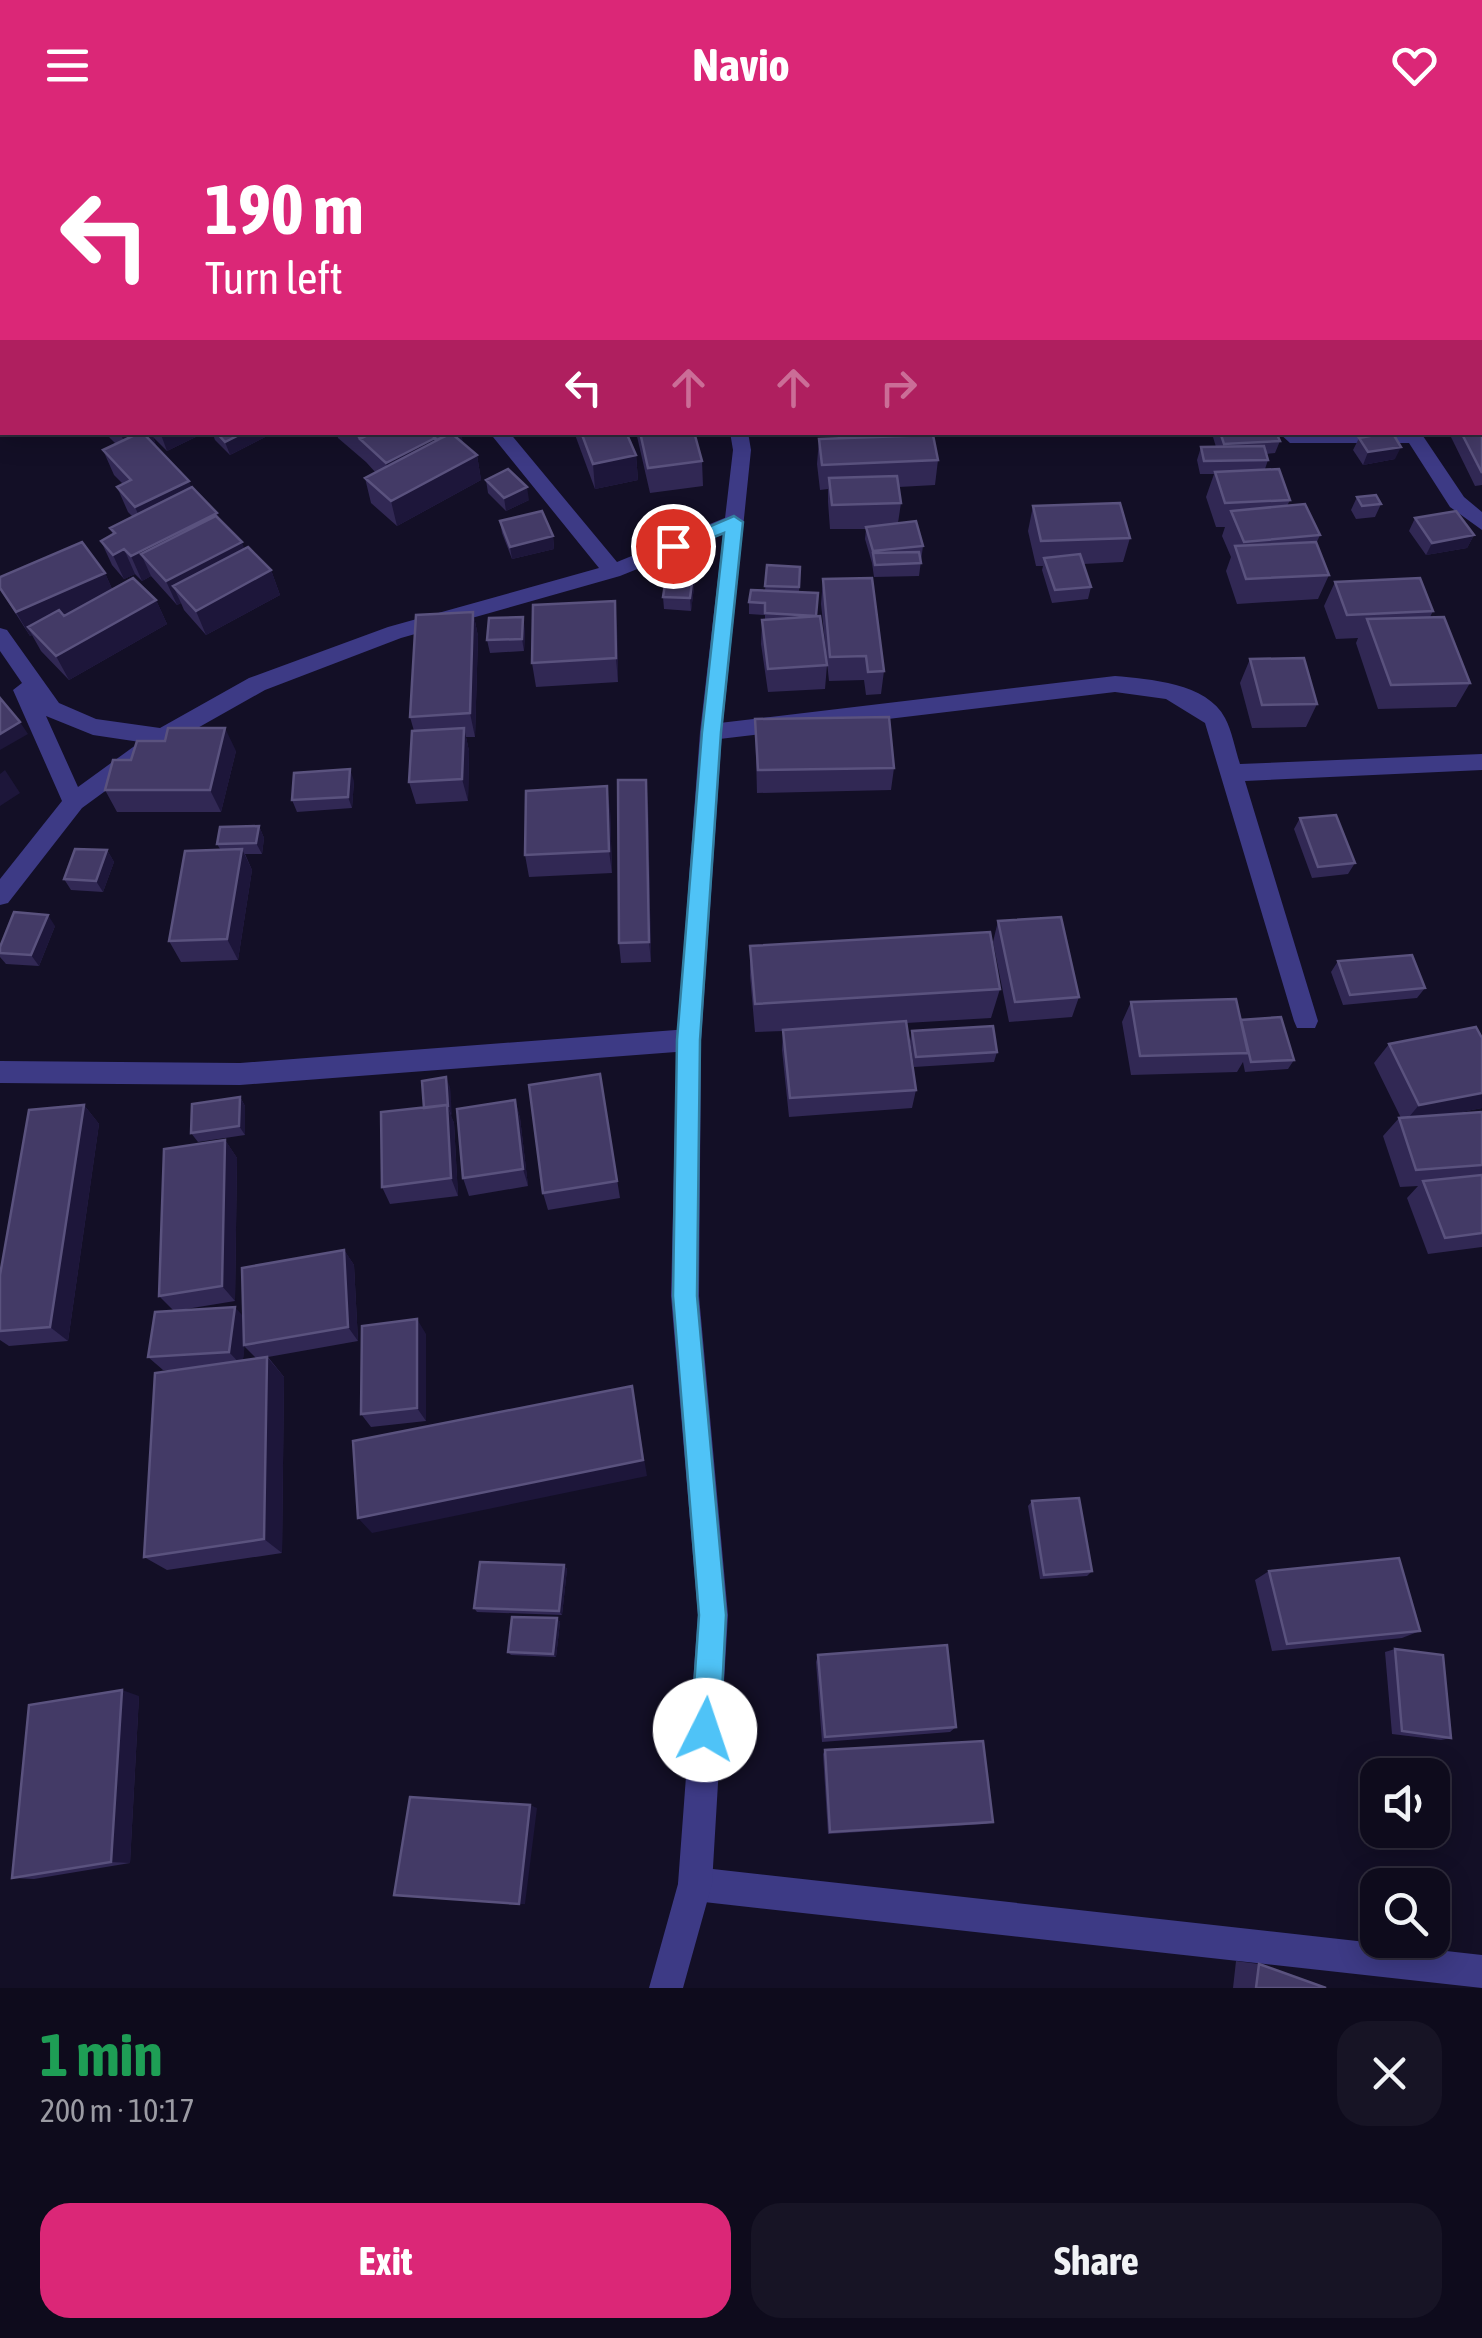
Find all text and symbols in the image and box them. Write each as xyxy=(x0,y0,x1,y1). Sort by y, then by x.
icon: menu xyxy=(40,38,95,93)
icon: heart xyxy=(1387,38,1442,93)
text: Navio xyxy=(692,39,790,91)
text: 190 m xyxy=(205,169,364,249)
icon: left xyxy=(40,170,170,300)
text: Turn left xyxy=(205,252,343,304)
icon: left xyxy=(556,360,611,415)
icon: ahead xyxy=(661,360,716,415)
icon: ahead xyxy=(766,360,821,415)
icon: right xyxy=(871,360,926,415)
pin xyxy=(631,504,716,589)
icon: arrive xyxy=(646,519,701,574)
position arrow xyxy=(653,1678,757,1782)
map controls xyxy=(1360,1758,1450,1958)
button: sound xyxy=(1360,1758,1450,1848)
button: search xyxy=(1360,1868,1450,1958)
text: 1 min xyxy=(40,2020,163,2089)
button: close xyxy=(1337,2021,1442,2126)
text: 200 m · 10:17 xyxy=(40,2092,195,2129)
button: Exit xyxy=(40,2203,731,2318)
button: Share xyxy=(751,2203,1442,2318)

